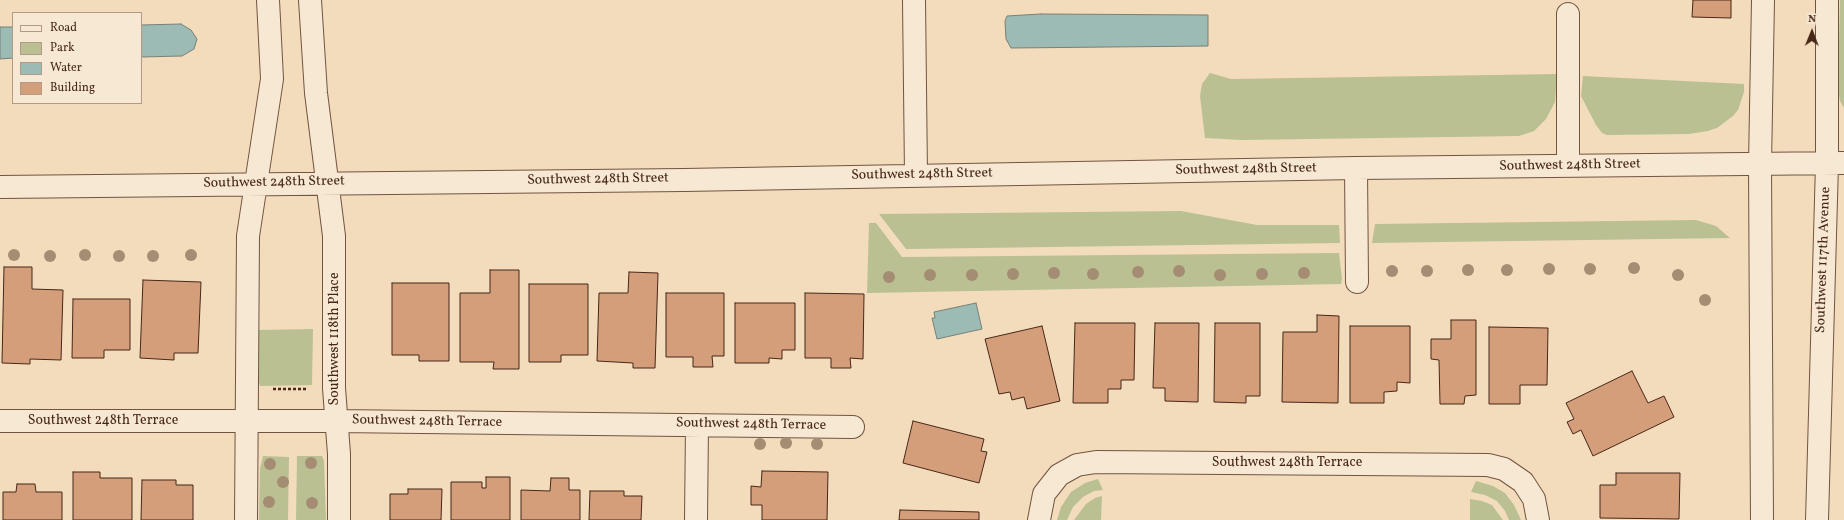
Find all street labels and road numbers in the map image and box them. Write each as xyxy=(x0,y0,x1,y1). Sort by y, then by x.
street label: Southwest 248th Street xyxy=(1499,156,1641,176)
street label: Southwest 248th Street xyxy=(1175,160,1317,180)
street label: Southwest 248th Street xyxy=(851,165,993,185)
street label: Southwest 248th Street xyxy=(527,170,669,190)
street label: Southwest 248th Street xyxy=(203,173,345,193)
street label: Southwest 117th Avenue xyxy=(1813,187,1835,333)
street label: Southwest 118th Place xyxy=(327,272,343,406)
street label: Southwest 248th Terrace xyxy=(352,412,502,432)
street label: Southwest 248th Terrace xyxy=(28,413,178,429)
street label: Southwest 248th Terrace xyxy=(676,415,826,435)
street label: Southwest 248th Terrace xyxy=(1212,455,1362,471)

